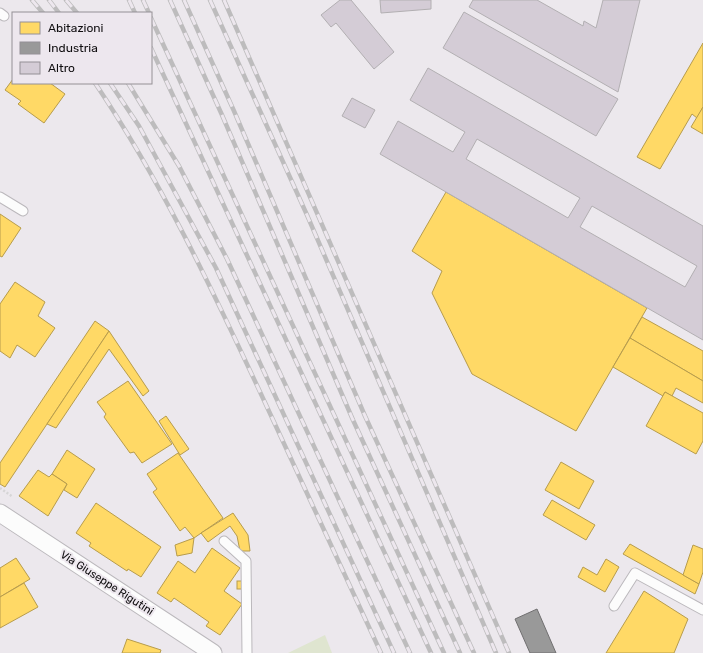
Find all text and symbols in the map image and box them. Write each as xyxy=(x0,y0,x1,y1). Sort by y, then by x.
legend xyxy=(12,12,152,84)
text: Abitazioni xyxy=(48,21,104,35)
text: Industria xyxy=(48,41,98,55)
text: Altro xyxy=(48,61,75,75)
street label: Via Giuseppe Rigutini xyxy=(58,548,156,618)

